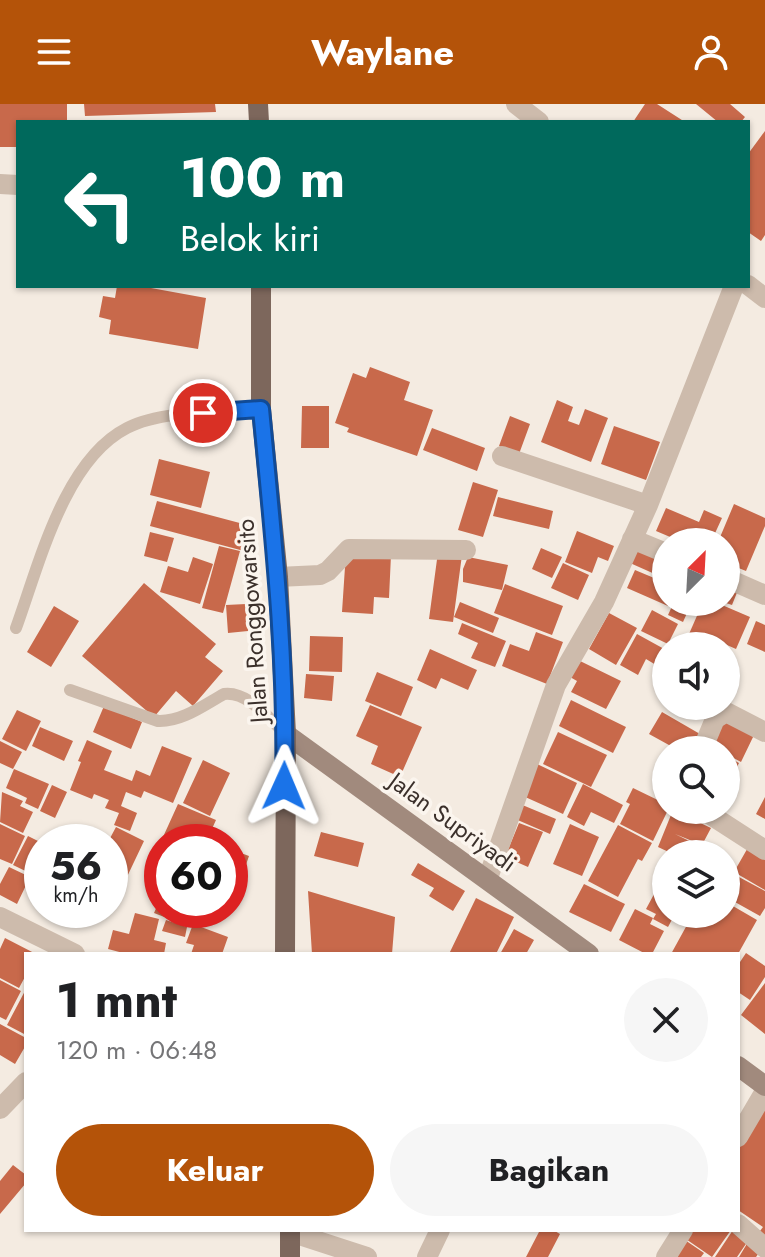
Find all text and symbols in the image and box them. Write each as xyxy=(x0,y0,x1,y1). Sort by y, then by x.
text: Waylane xyxy=(311,26,454,78)
icon: menu xyxy=(32,30,76,74)
icon: person xyxy=(689,30,733,74)
text: 100 m xyxy=(180,137,345,218)
icon: left xyxy=(48,152,152,256)
text: Belok kiri xyxy=(180,212,320,264)
pin xyxy=(169,379,237,447)
icon: arrive xyxy=(181,391,225,435)
street label: Jalan Ronggowarsito xyxy=(227,518,277,727)
north arrow xyxy=(652,528,740,616)
map controls xyxy=(652,528,740,928)
button: sound xyxy=(652,632,740,720)
button: search xyxy=(652,736,740,824)
position arrow xyxy=(242,744,326,828)
street label: Jalan Supriyadi xyxy=(380,762,524,880)
speed limit sign: 60 xyxy=(144,824,248,928)
text: 56 xyxy=(50,837,102,895)
button: layers xyxy=(652,840,740,928)
text: km/h xyxy=(53,881,99,910)
text: 1 mnt xyxy=(56,966,177,1035)
button: close xyxy=(624,978,708,1062)
text: 120 m · 06:48 xyxy=(56,1031,217,1069)
button: Keluar xyxy=(56,1124,374,1216)
button: Bagikan xyxy=(390,1124,708,1216)

